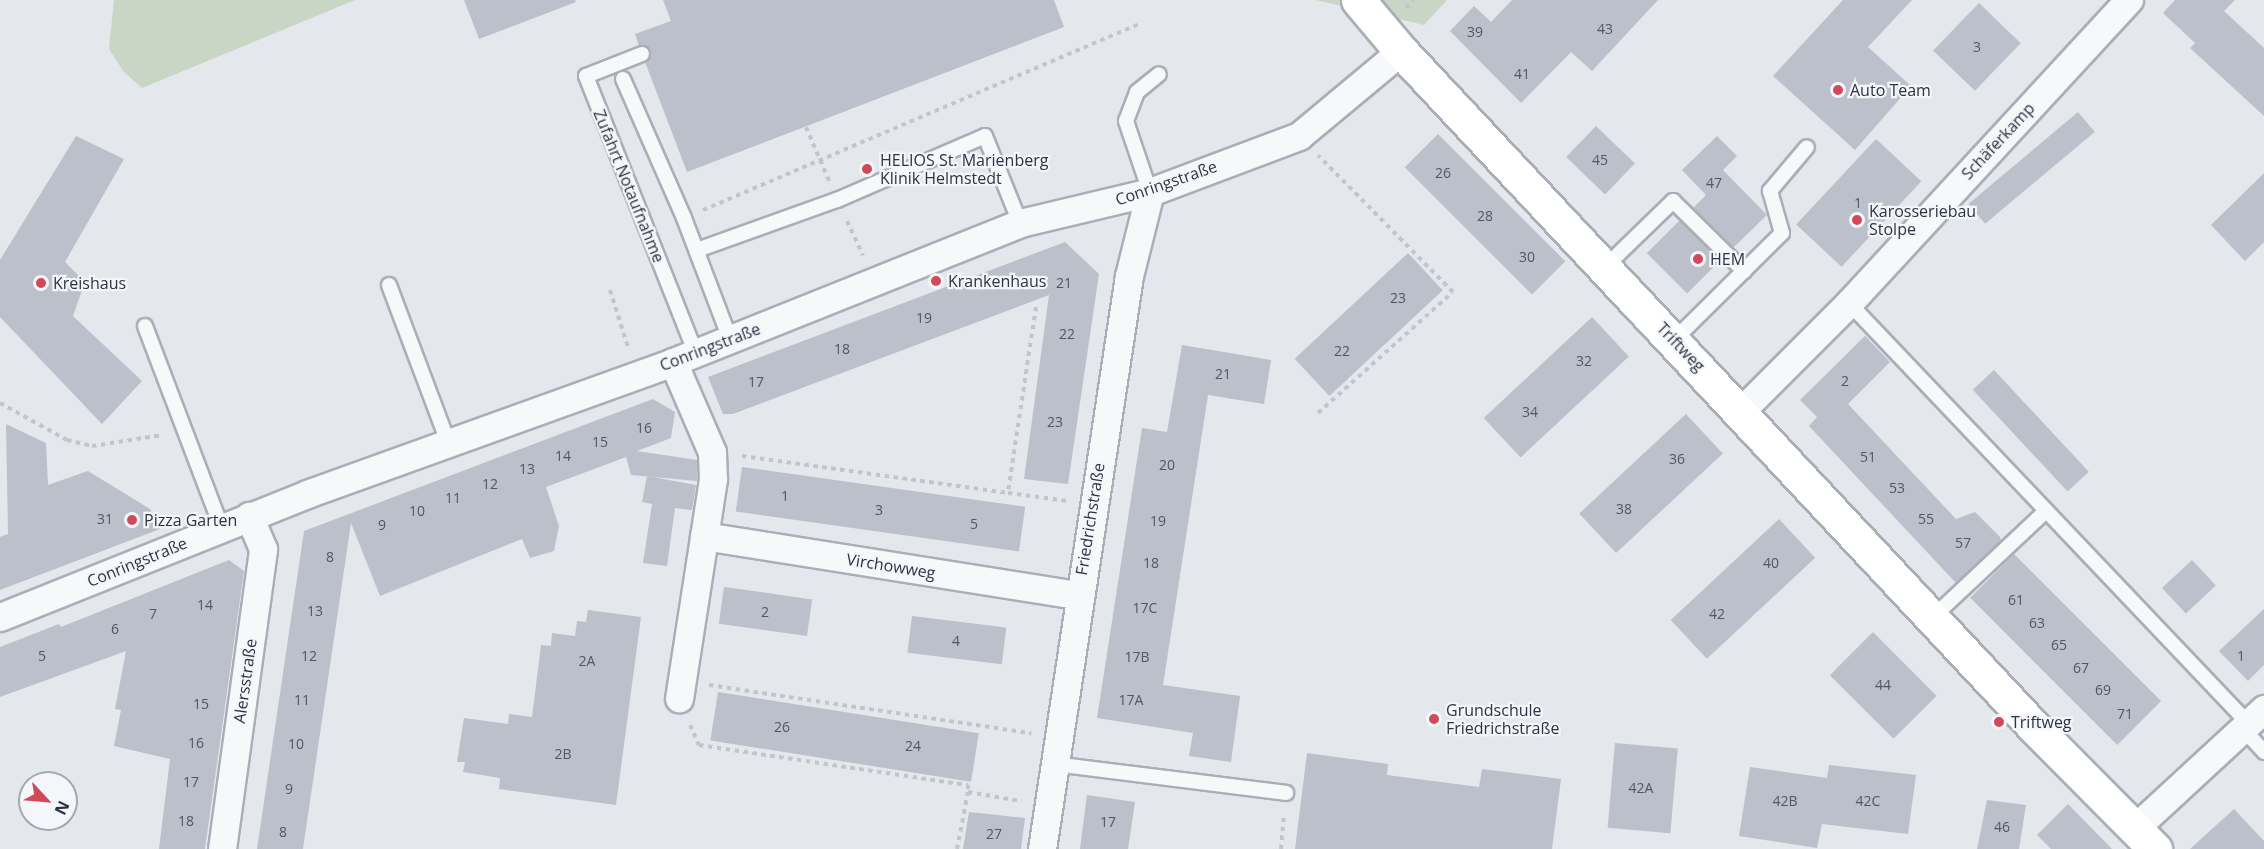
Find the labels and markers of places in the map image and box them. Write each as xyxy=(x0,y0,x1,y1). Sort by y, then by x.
place label: Auto Team xyxy=(1850,80,1931,100)
marker: Auto Team xyxy=(1831,83,1845,97)
place label: HELIOS St. Marienberg Klinik Helmstedt xyxy=(880,150,1048,188)
marker: HELIOS St. Marienberg Klinik Helmstedt xyxy=(858,160,876,178)
place label: Karosseriebau Stolpe xyxy=(1869,201,1976,239)
marker: Karosseriebau Stolpe xyxy=(1850,213,1864,227)
place label: HEM xyxy=(1710,249,1745,269)
marker: HEM xyxy=(1691,252,1705,266)
place label: Krankenhaus xyxy=(948,271,1046,291)
place label: Kreishaus xyxy=(53,273,126,293)
marker: Krankenhaus xyxy=(929,274,943,288)
marker: Kreishaus xyxy=(34,276,48,290)
place label: Pizza Garten xyxy=(144,510,237,530)
marker: Pizza Garten xyxy=(125,513,139,527)
place label: Grundschule Friedrichstraße xyxy=(1446,700,1559,738)
marker: Grundschule Friedrichstraße xyxy=(1427,712,1441,726)
place label: Triftweg xyxy=(2011,712,2072,732)
marker: Triftweg xyxy=(1992,715,2006,729)

